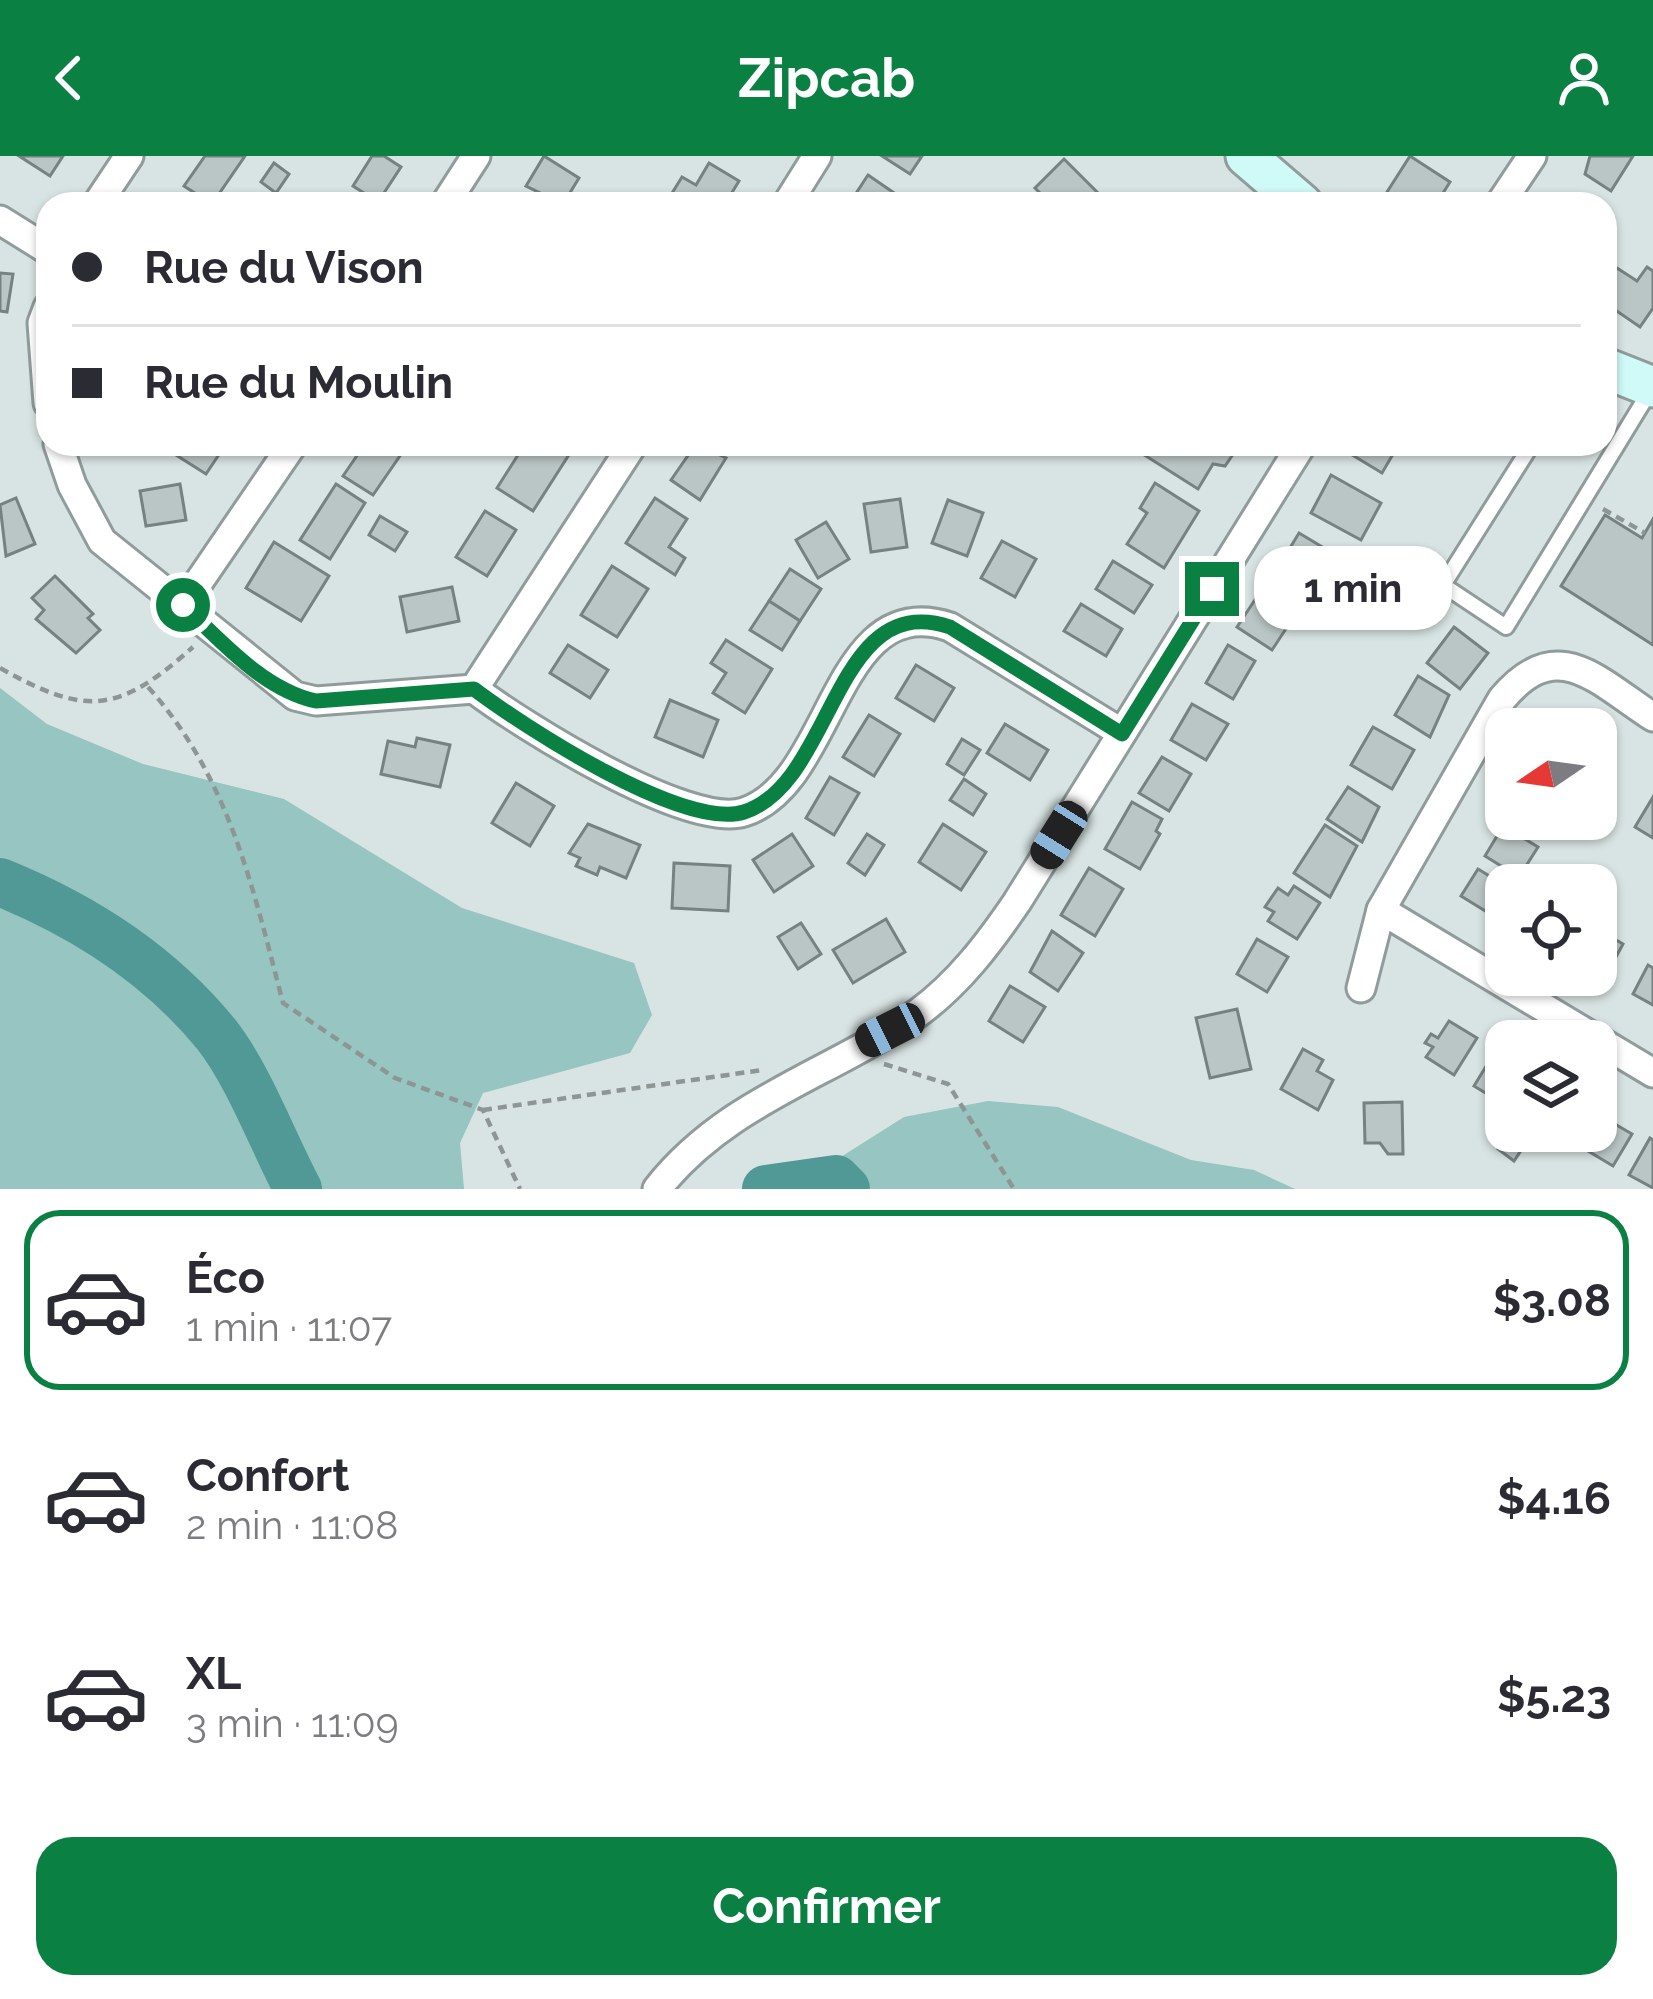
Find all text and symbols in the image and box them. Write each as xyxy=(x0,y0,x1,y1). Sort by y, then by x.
icon: back xyxy=(36,45,102,111)
icon: person xyxy=(1551,45,1617,111)
text: Zipcab xyxy=(738,46,915,110)
text: Rue du Vison xyxy=(144,241,424,294)
text: Rue du Moulin xyxy=(144,356,453,409)
callout: 1 min xyxy=(1254,547,1452,631)
route end xyxy=(1185,562,1239,616)
text: 1 min xyxy=(1304,565,1402,611)
route start xyxy=(156,578,210,632)
north arrow xyxy=(1485,708,1617,840)
map controls xyxy=(1485,708,1617,1152)
car xyxy=(1025,795,1093,875)
button: locate xyxy=(1485,864,1617,996)
car xyxy=(850,998,930,1062)
button: layers xyxy=(1485,1020,1617,1152)
icon: car xyxy=(42,1246,150,1354)
text: Éco xyxy=(186,1251,265,1304)
text: $3.08 xyxy=(1493,1274,1611,1327)
text: 1 min · 11:07 xyxy=(186,1304,392,1350)
icon: car xyxy=(42,1444,150,1552)
text: Confort xyxy=(186,1449,349,1502)
text: $4.16 xyxy=(1497,1472,1611,1525)
text: 2 min · 11:08 xyxy=(186,1502,398,1548)
icon: car xyxy=(42,1642,150,1750)
text: XL xyxy=(186,1647,241,1700)
text: $5.23 xyxy=(1497,1670,1611,1723)
text: 3 min · 11:09 xyxy=(186,1700,399,1746)
button: Confirmer xyxy=(36,1837,1617,1975)

